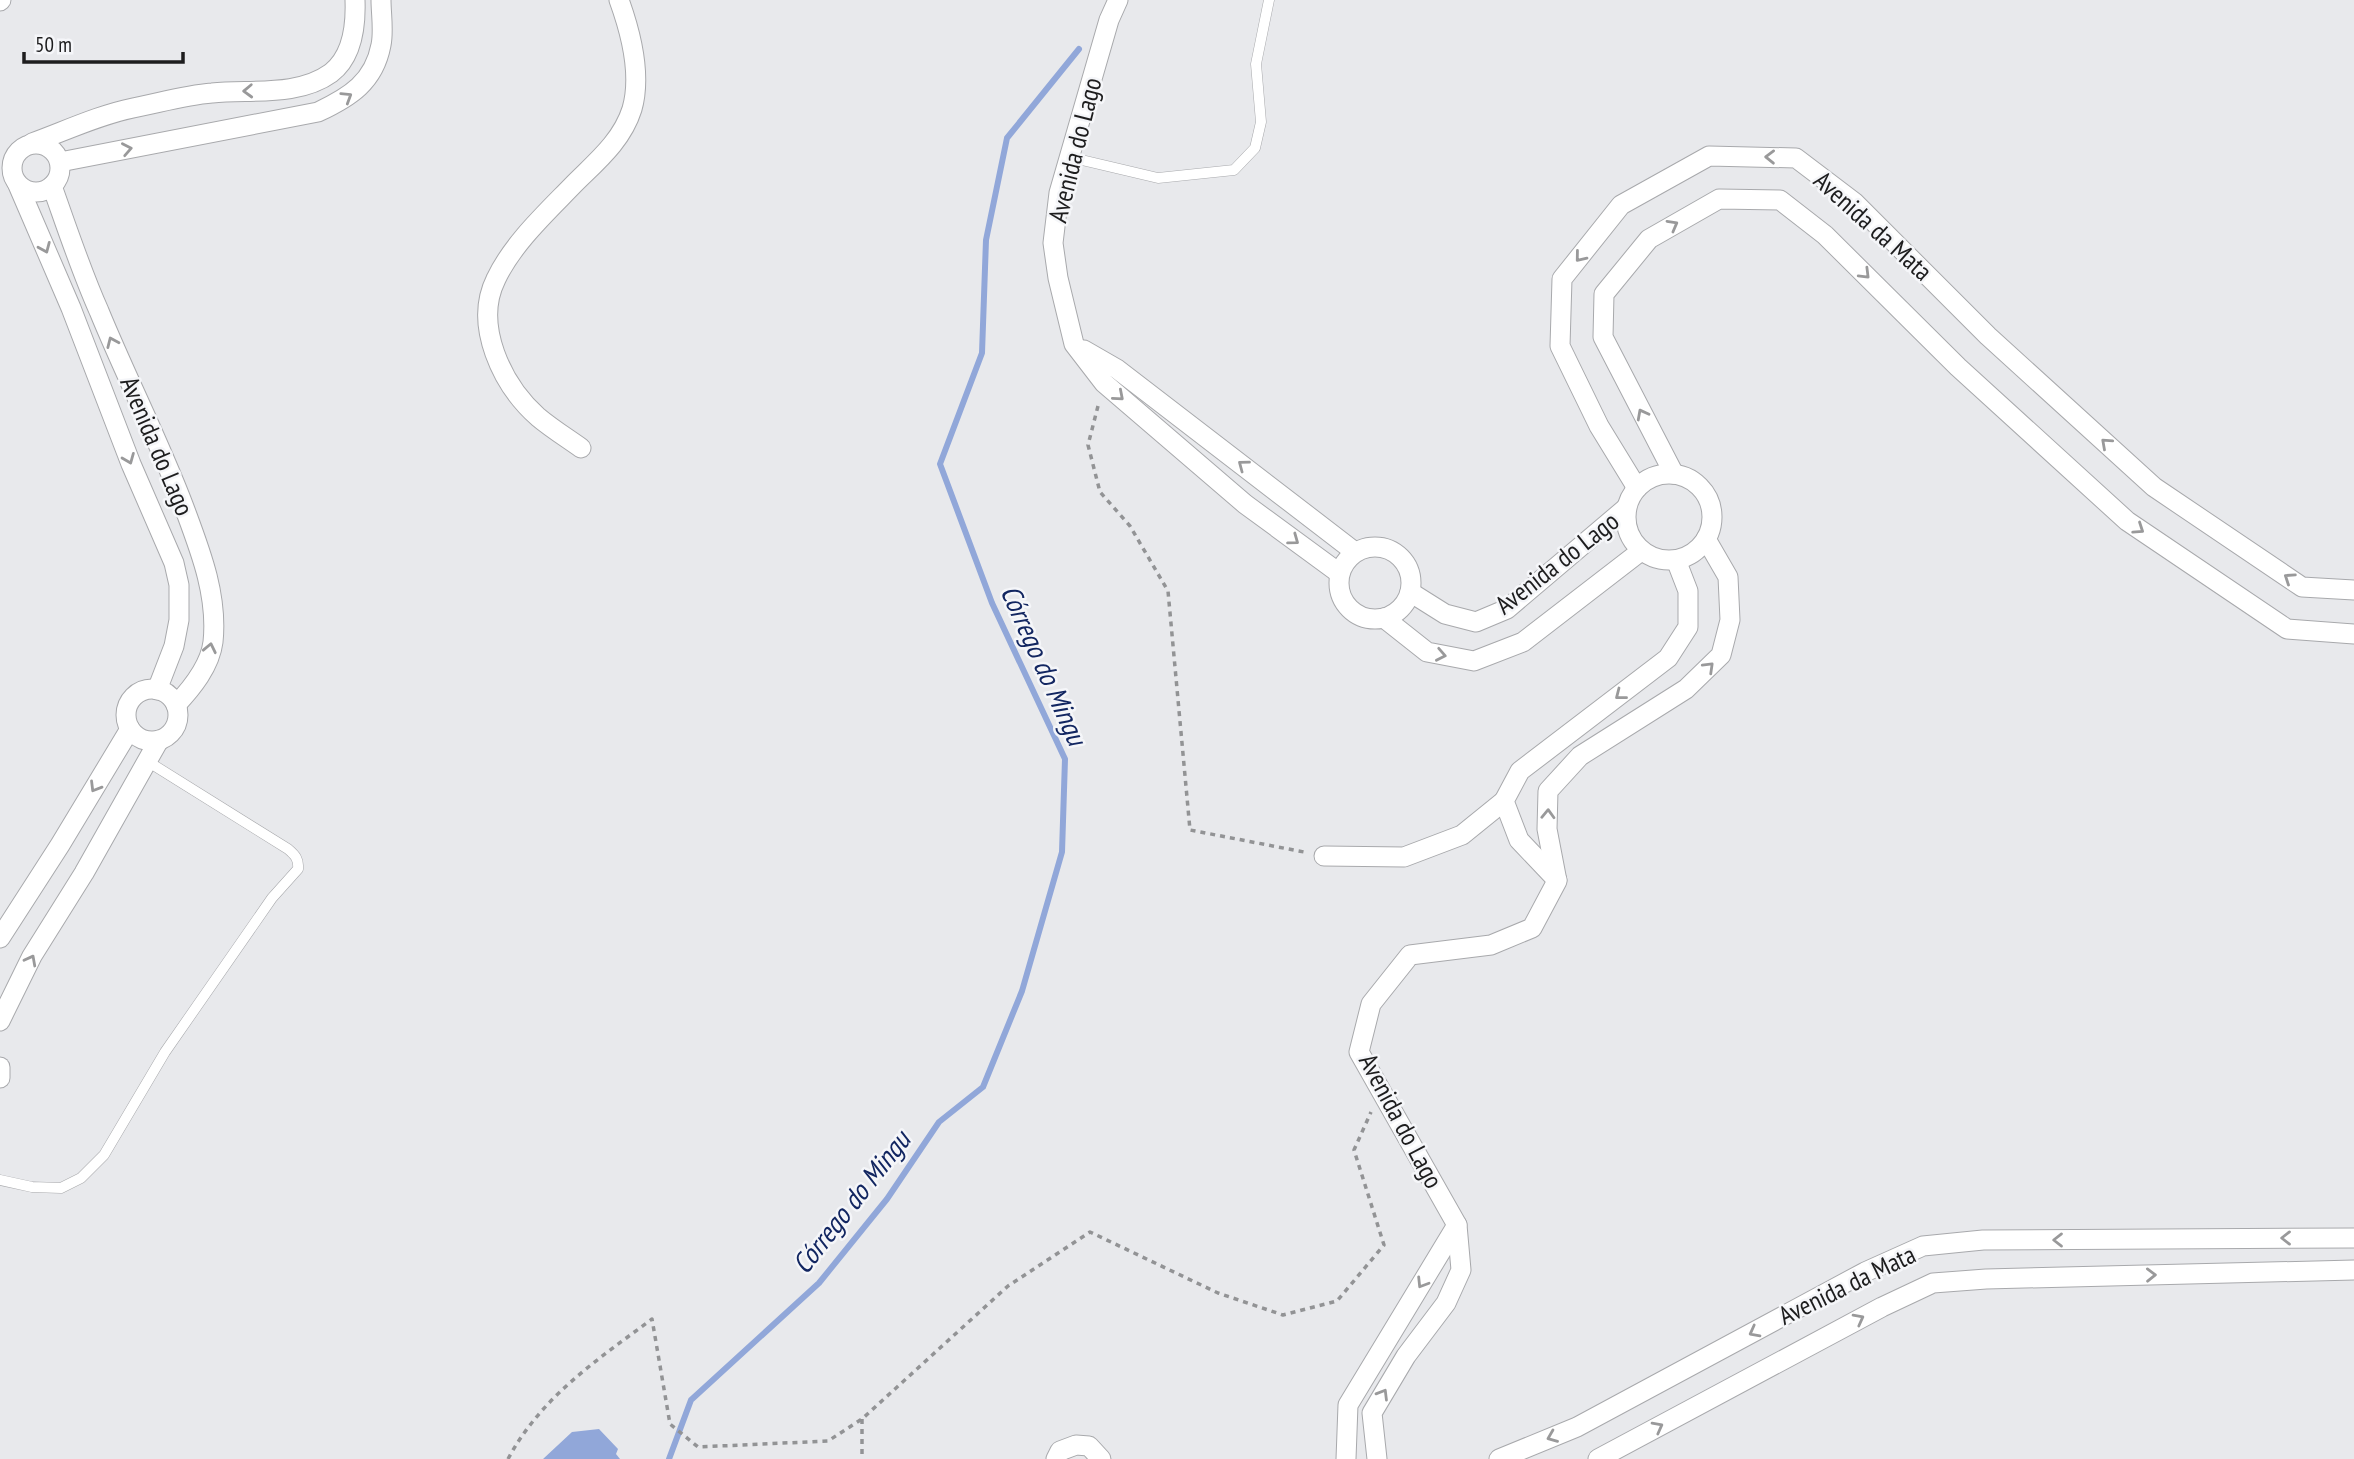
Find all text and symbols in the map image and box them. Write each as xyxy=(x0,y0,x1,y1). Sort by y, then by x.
scale bar xyxy=(24,21,184,65)
text: 50 m xyxy=(35,31,72,58)
street label: Avenida do Lago xyxy=(1041,74,1108,226)
one-way arrow xyxy=(242,84,253,99)
one-way arrow xyxy=(339,92,352,105)
one-way arrow xyxy=(121,142,133,157)
one-way arrow xyxy=(1764,149,1774,165)
street label: Avenida da Mata xyxy=(1807,164,1939,287)
one-way arrow xyxy=(1665,220,1678,233)
one-way arrow xyxy=(37,241,51,253)
one-way arrow xyxy=(1575,249,1588,261)
one-way arrow xyxy=(1857,266,1870,279)
one-way arrow xyxy=(106,337,120,349)
street label: Avenida do Lago xyxy=(113,371,202,520)
one-way arrow xyxy=(1110,388,1123,400)
one-way arrow xyxy=(1636,409,1650,422)
one-way arrow xyxy=(2101,439,2114,451)
one-way arrow xyxy=(121,453,135,465)
one-way arrow xyxy=(1238,460,1251,473)
street label: Avenida do Lago xyxy=(1488,504,1625,621)
one-way arrow xyxy=(2131,521,2144,533)
one-way arrow xyxy=(1286,532,1299,545)
one-way arrow xyxy=(2283,573,2296,586)
water label: Córrego do Mingu xyxy=(993,579,1097,752)
one-way arrow xyxy=(202,642,217,654)
one-way arrow xyxy=(1435,646,1447,661)
one-way arrow xyxy=(1701,662,1714,675)
one-way arrow xyxy=(1615,686,1628,699)
one-way arrow xyxy=(90,780,103,793)
one-way arrow xyxy=(1540,808,1555,819)
one-way arrow xyxy=(23,955,36,967)
street label: Avenida do Lago xyxy=(1352,1048,1451,1194)
water label: Córrego do Mingu xyxy=(783,1121,919,1281)
one-way arrow xyxy=(2280,1231,2291,1246)
one-way arrow xyxy=(2053,1232,2063,1248)
street label: Avenida da Mata xyxy=(1773,1237,1921,1332)
one-way arrow xyxy=(2146,1267,2157,1282)
one-way arrow xyxy=(1417,1276,1430,1289)
one-way arrow xyxy=(1851,1314,1864,1327)
one-way arrow xyxy=(1748,1324,1761,1337)
one-way arrow xyxy=(1375,1389,1388,1402)
one-way arrow xyxy=(1651,1421,1663,1435)
one-way arrow xyxy=(1547,1429,1559,1443)

